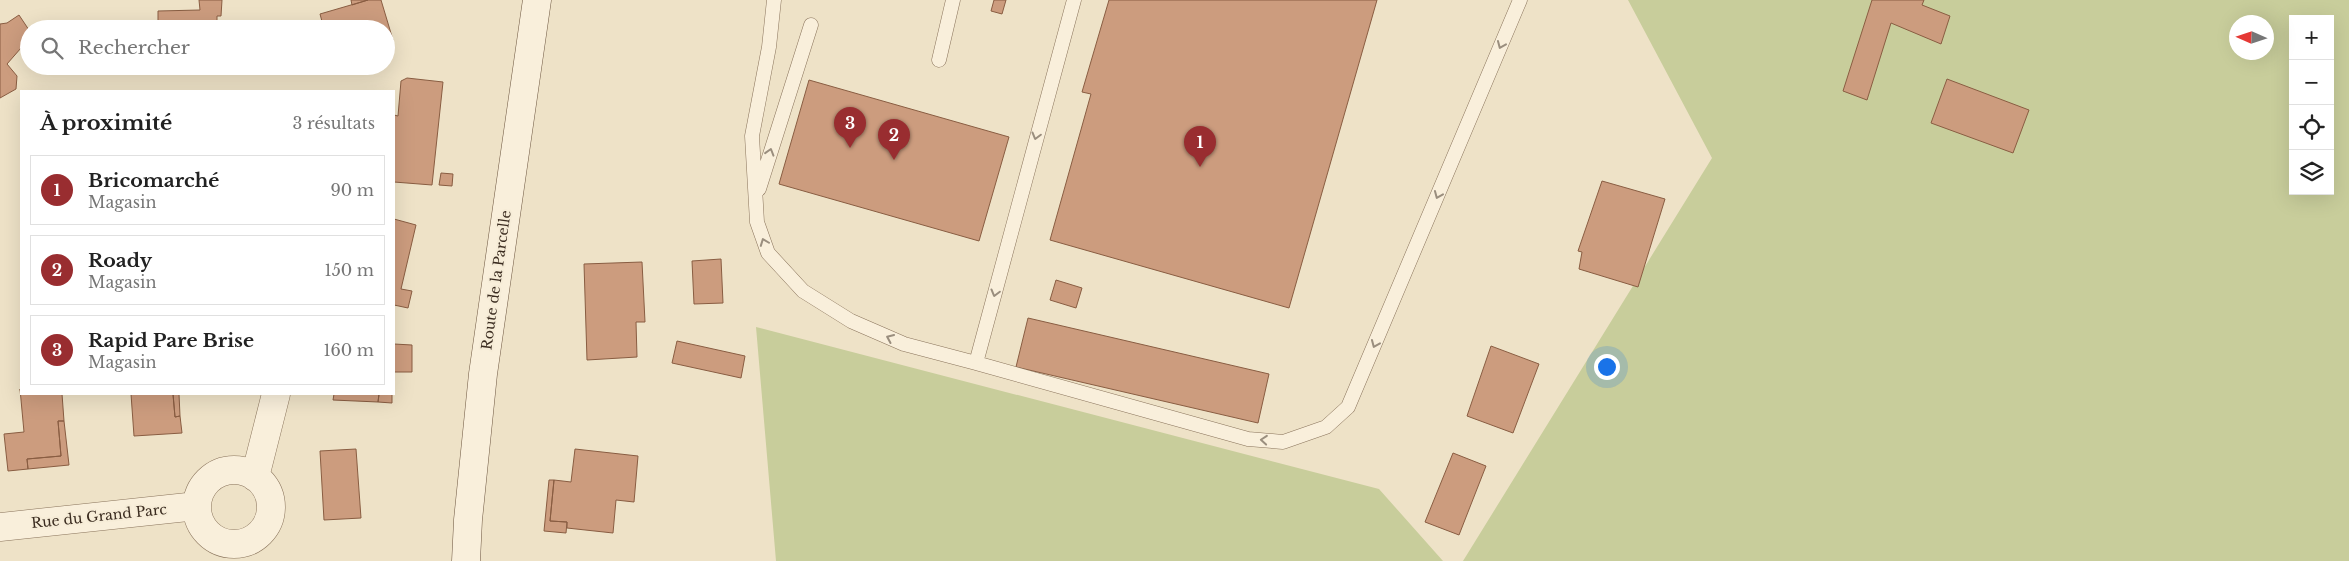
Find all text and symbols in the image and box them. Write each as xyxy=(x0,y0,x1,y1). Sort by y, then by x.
north arrow xyxy=(2229,15,2274,60)
map controls xyxy=(2289,15,2334,195)
button: + xyxy=(2289,15,2334,60)
search box xyxy=(20,20,395,75)
icon: search xyxy=(38,34,66,62)
text: Rechercher xyxy=(78,36,190,59)
one-way arrow xyxy=(1497,40,1508,49)
button: − xyxy=(2289,60,2334,105)
button: locate xyxy=(2289,105,2334,150)
pin: 3 xyxy=(834,107,866,148)
text: À proximité xyxy=(40,110,172,136)
text: 3 résultats xyxy=(293,113,375,133)
pin: 2 xyxy=(878,119,910,160)
pin: 1 xyxy=(1184,126,1216,167)
one-way arrow xyxy=(1032,131,1042,140)
one-way arrow xyxy=(765,149,775,157)
button: layers xyxy=(2289,150,2334,195)
text: Bricomarché xyxy=(88,169,219,192)
text: 1 xyxy=(54,180,60,200)
text: 90 m xyxy=(331,180,374,200)
one-way arrow xyxy=(1433,190,1443,198)
text: Magasin xyxy=(88,192,157,212)
street label: Route de la Parcelle xyxy=(477,209,515,351)
one-way arrow xyxy=(760,238,770,247)
text: Roady xyxy=(88,249,152,272)
text: 2 xyxy=(52,260,62,280)
text: 150 m xyxy=(325,260,374,280)
text: Magasin xyxy=(88,272,157,292)
one-way arrow xyxy=(991,289,1001,297)
text: Rapid Pare Brise xyxy=(88,329,254,352)
one-way arrow xyxy=(886,334,895,345)
one-way arrow xyxy=(1370,339,1381,348)
text: 3 xyxy=(52,340,62,360)
text: 160 m xyxy=(323,340,374,360)
text: Magasin xyxy=(88,352,157,372)
your location xyxy=(1594,354,1620,380)
one-way arrow xyxy=(1260,435,1268,446)
street label: Rue du Grand Parc xyxy=(30,500,168,532)

